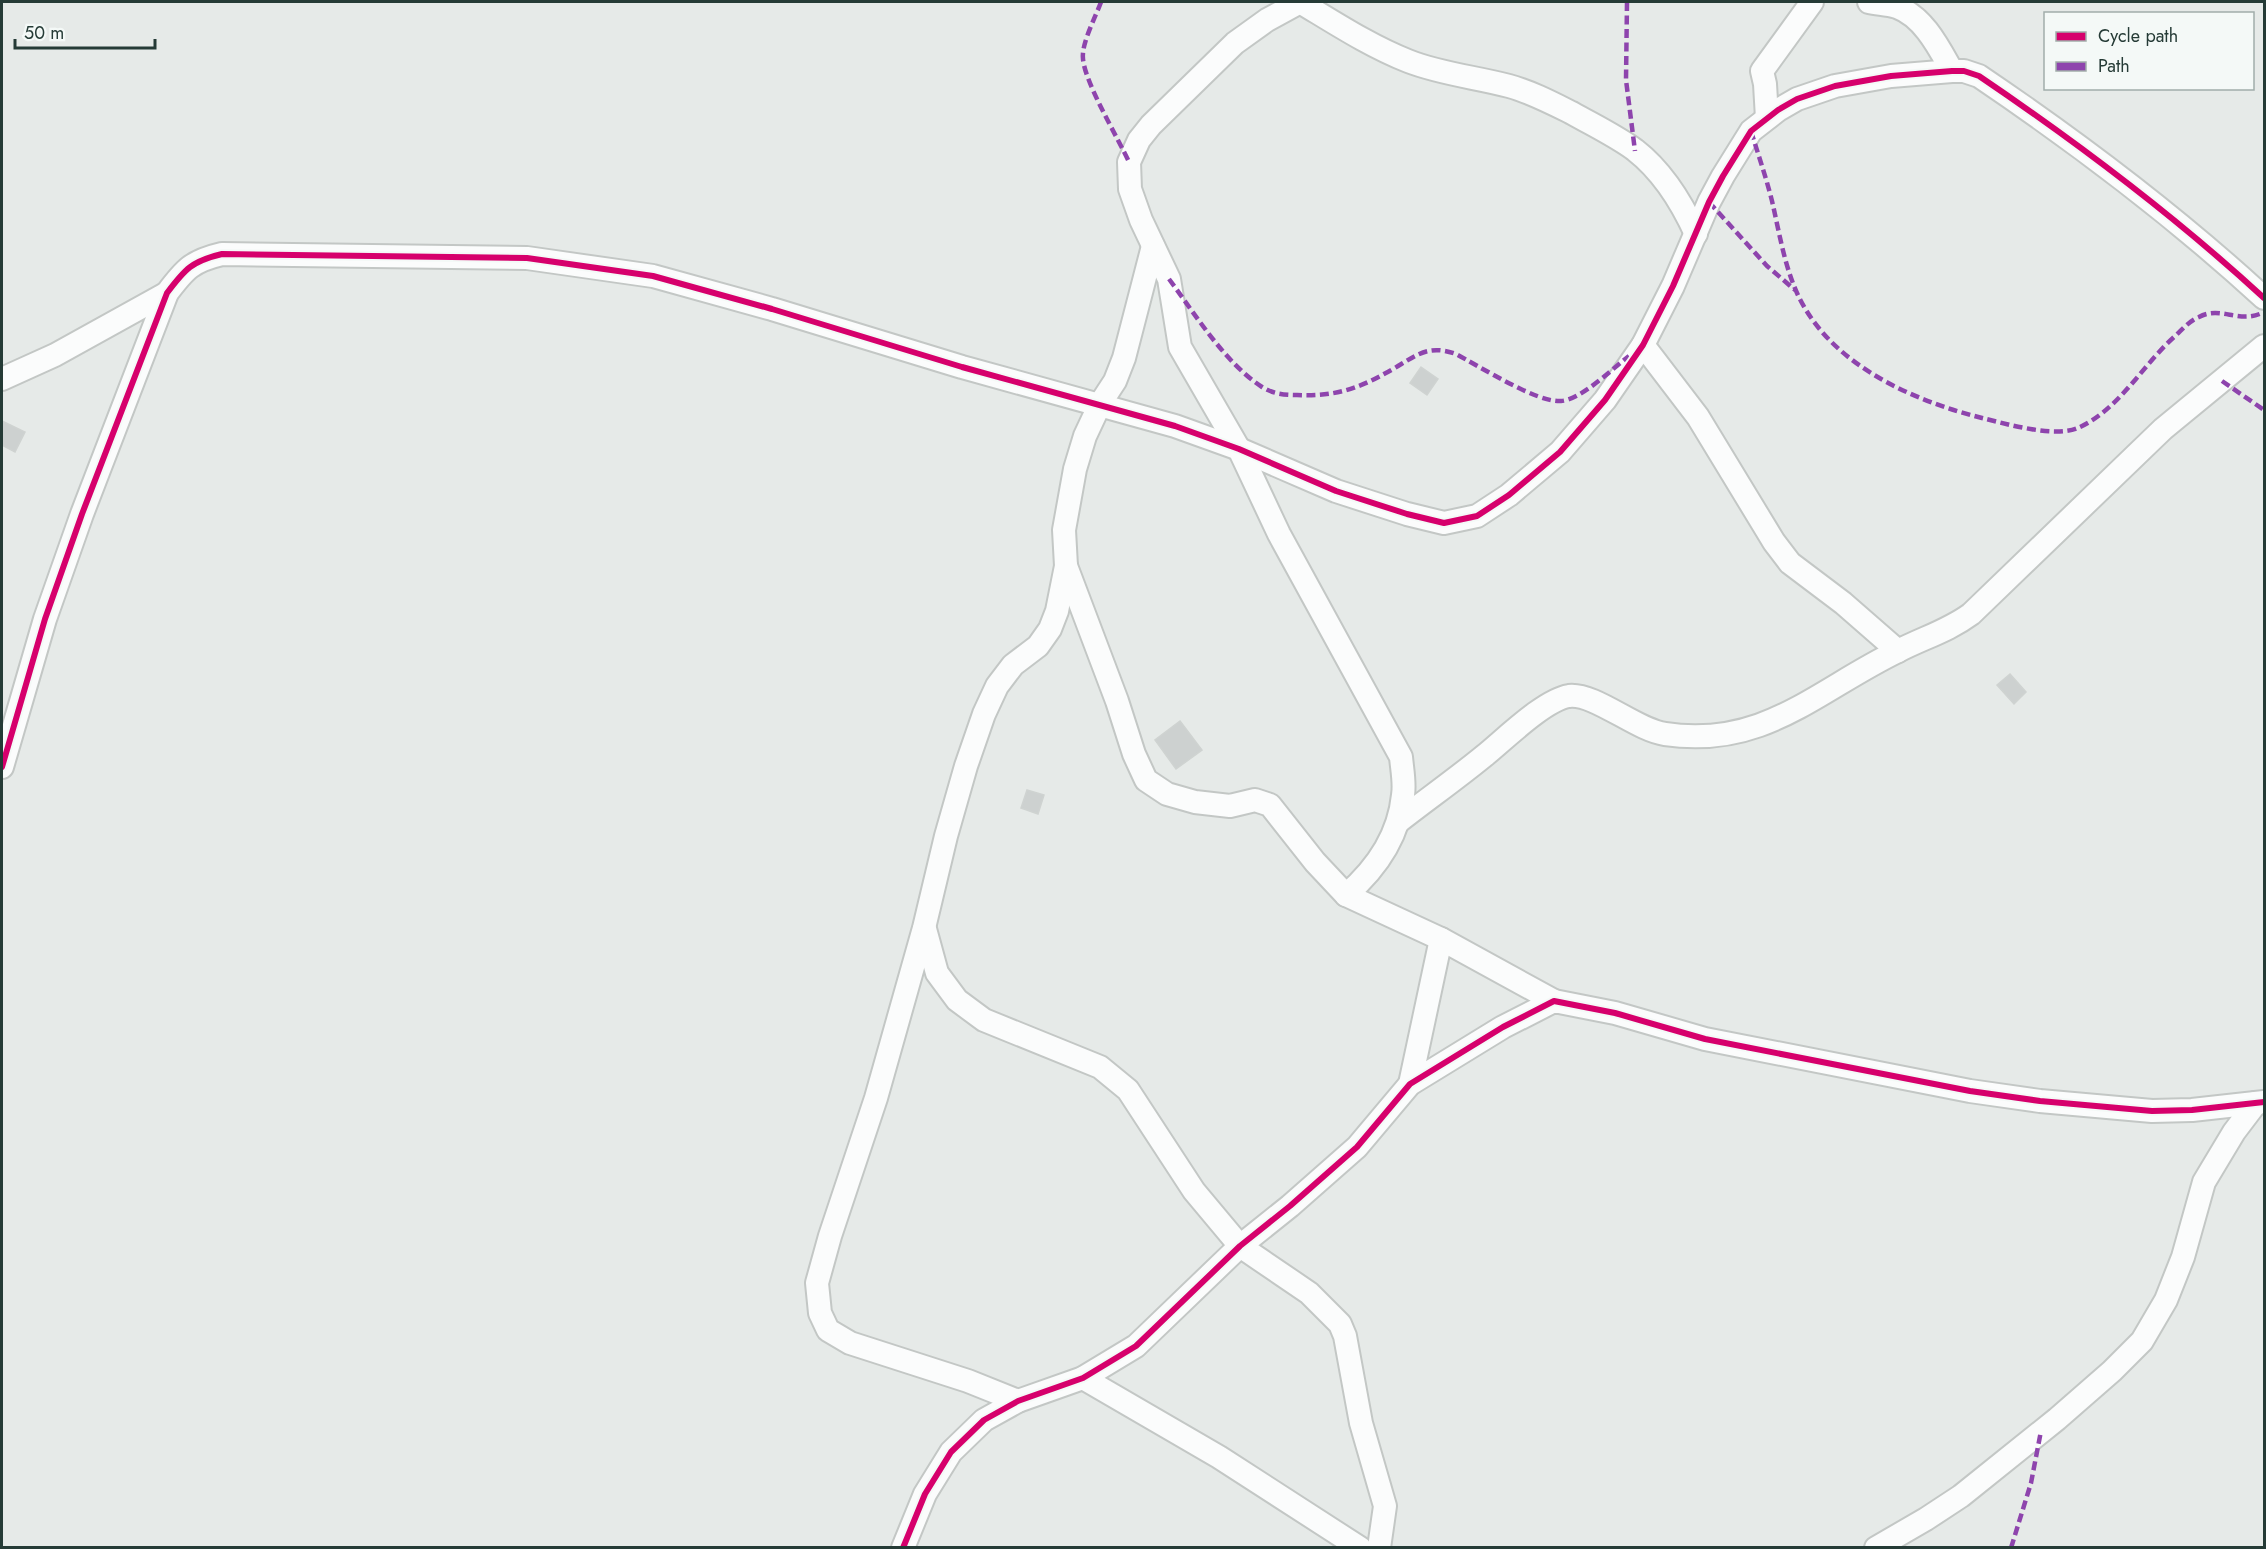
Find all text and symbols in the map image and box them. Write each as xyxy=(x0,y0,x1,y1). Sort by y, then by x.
scale bar xyxy=(15,12,154,50)
legend xyxy=(2044,12,2254,90)
text: 50 m xyxy=(24,20,64,46)
text: Cycle path xyxy=(2098,23,2178,49)
text: Path xyxy=(2098,53,2130,79)

